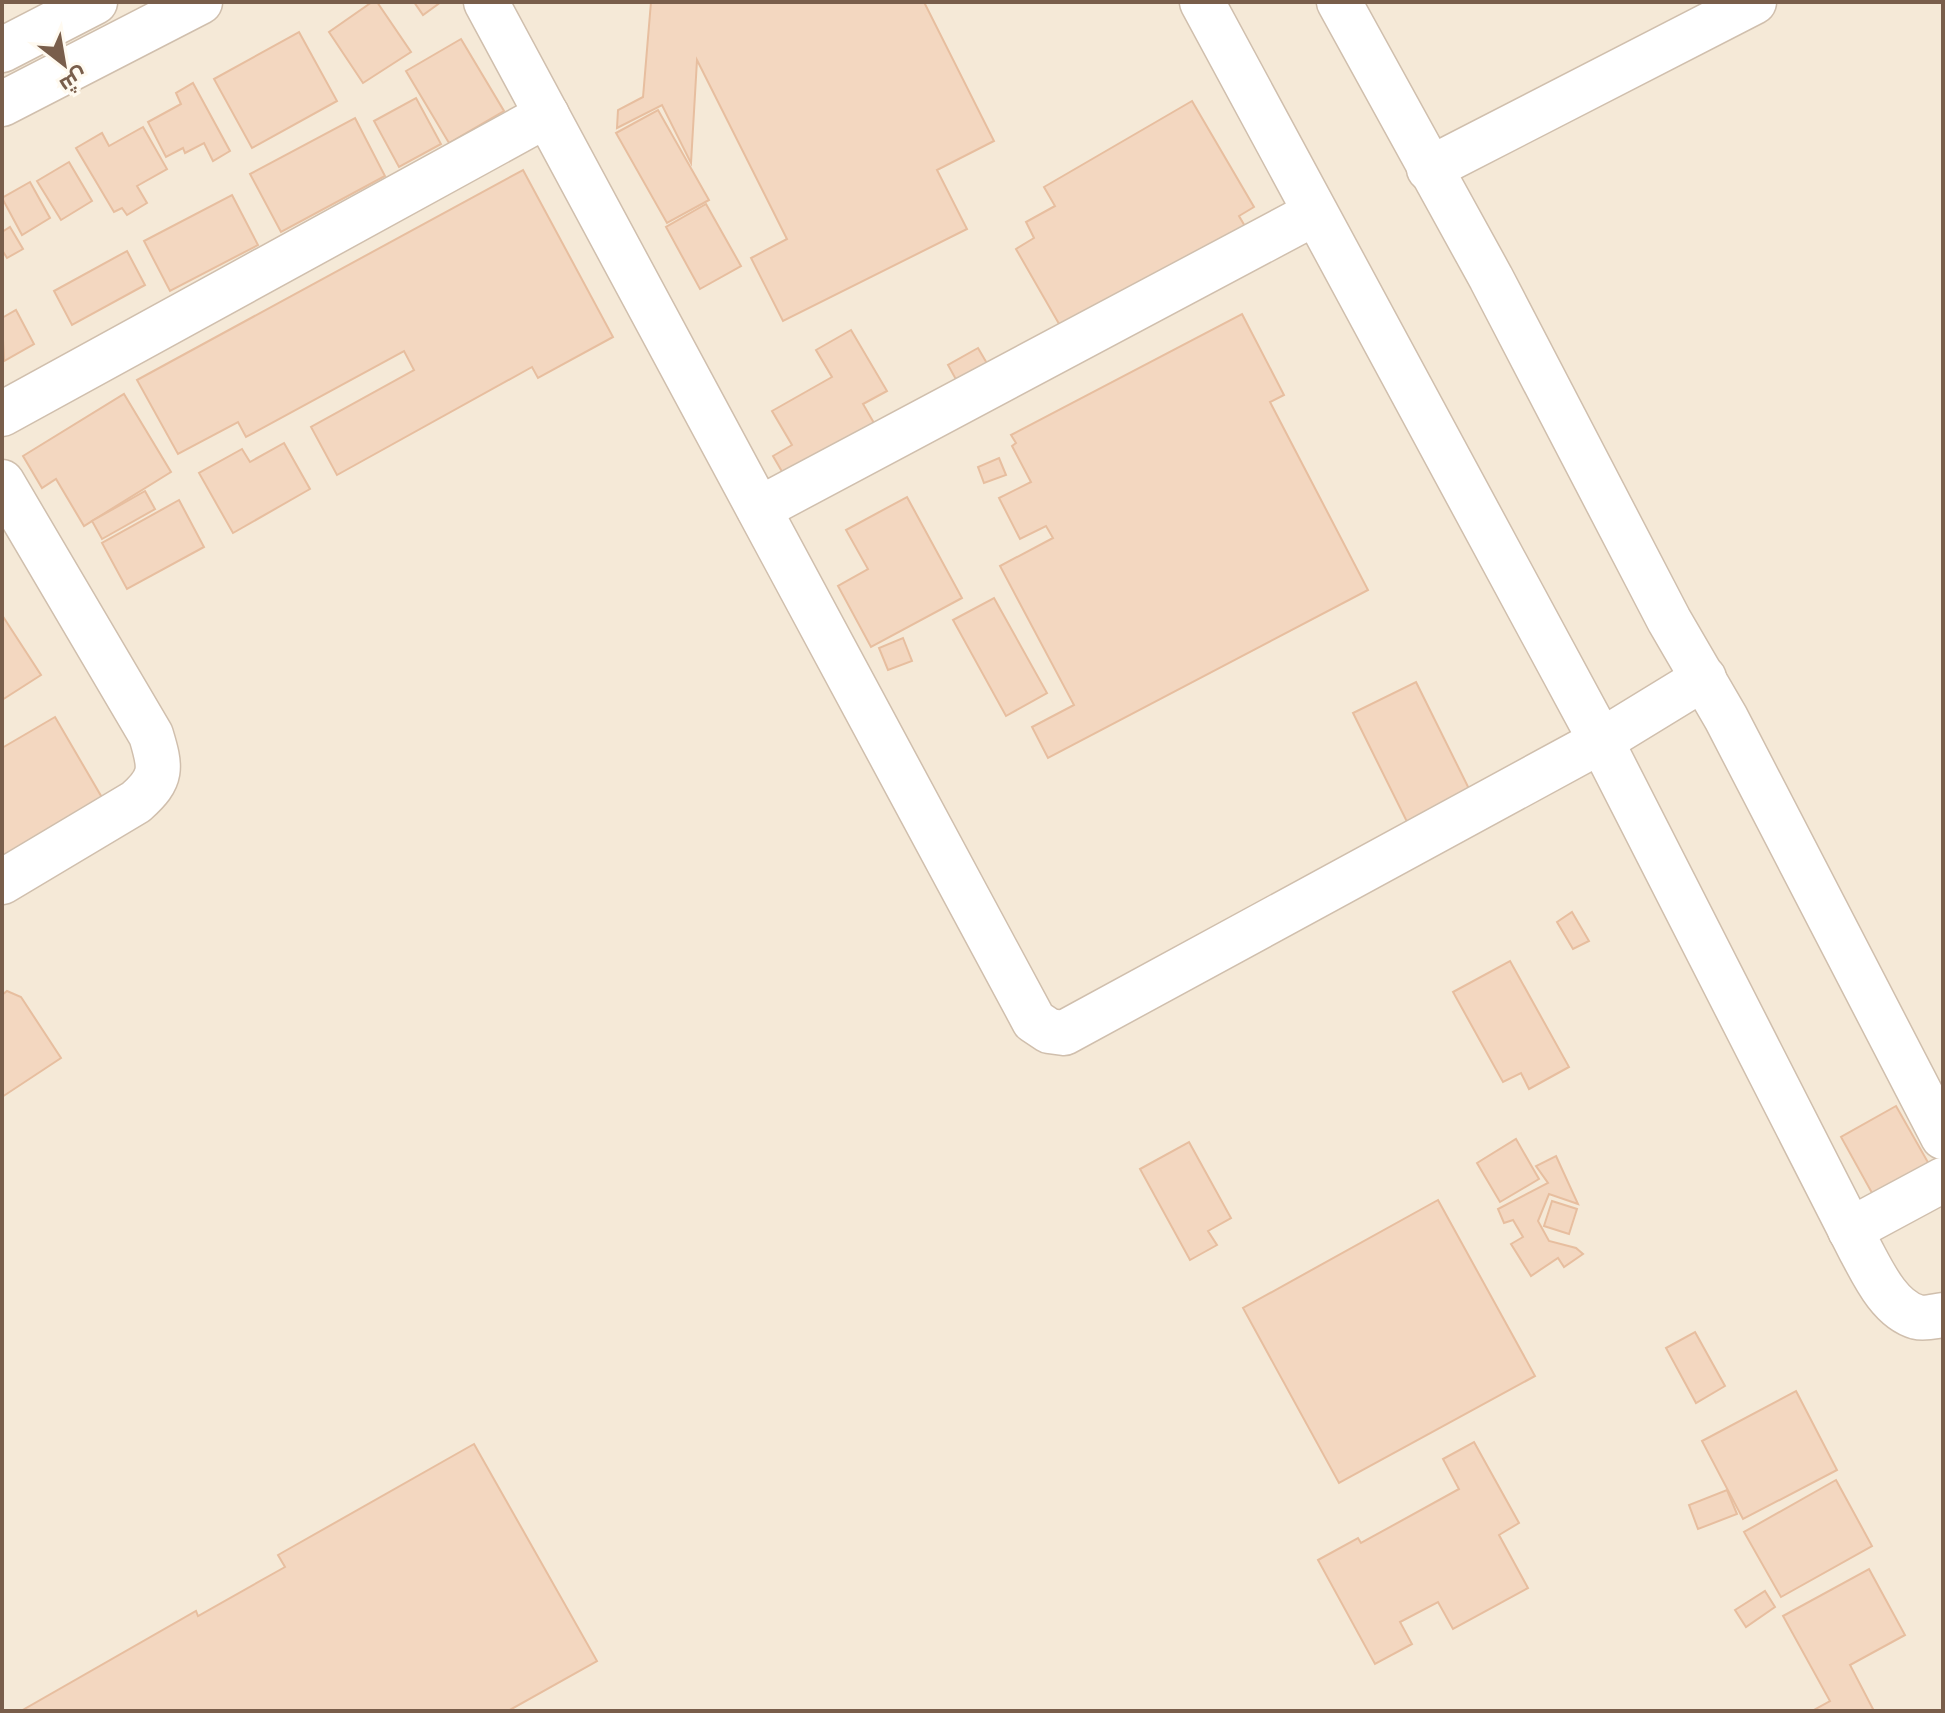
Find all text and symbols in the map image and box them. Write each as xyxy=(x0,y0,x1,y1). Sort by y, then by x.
north arrow xyxy=(24,24,104,104)
text: ش xyxy=(55,62,93,99)

